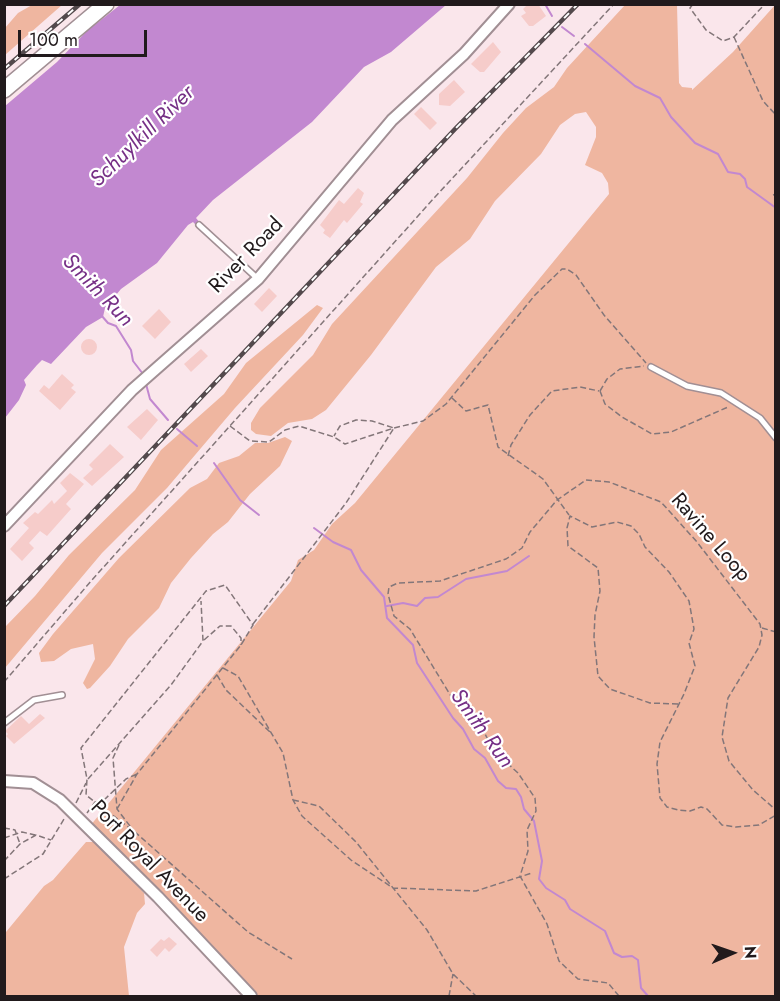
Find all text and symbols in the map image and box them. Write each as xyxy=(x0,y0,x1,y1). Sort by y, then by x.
scale bar xyxy=(21,18,150,56)
text: 100 m xyxy=(29,27,78,53)
water label: Schuylkill River xyxy=(85,81,201,193)
street label: River Road xyxy=(205,213,289,299)
water label: Smith Run xyxy=(56,249,138,333)
street label: Ravine Loop xyxy=(665,489,755,587)
water label: Smith Run xyxy=(444,684,518,774)
street label: Port Royal Avenue xyxy=(84,796,214,928)
north arrow xyxy=(702,923,762,983)
text: N xyxy=(739,946,762,959)

